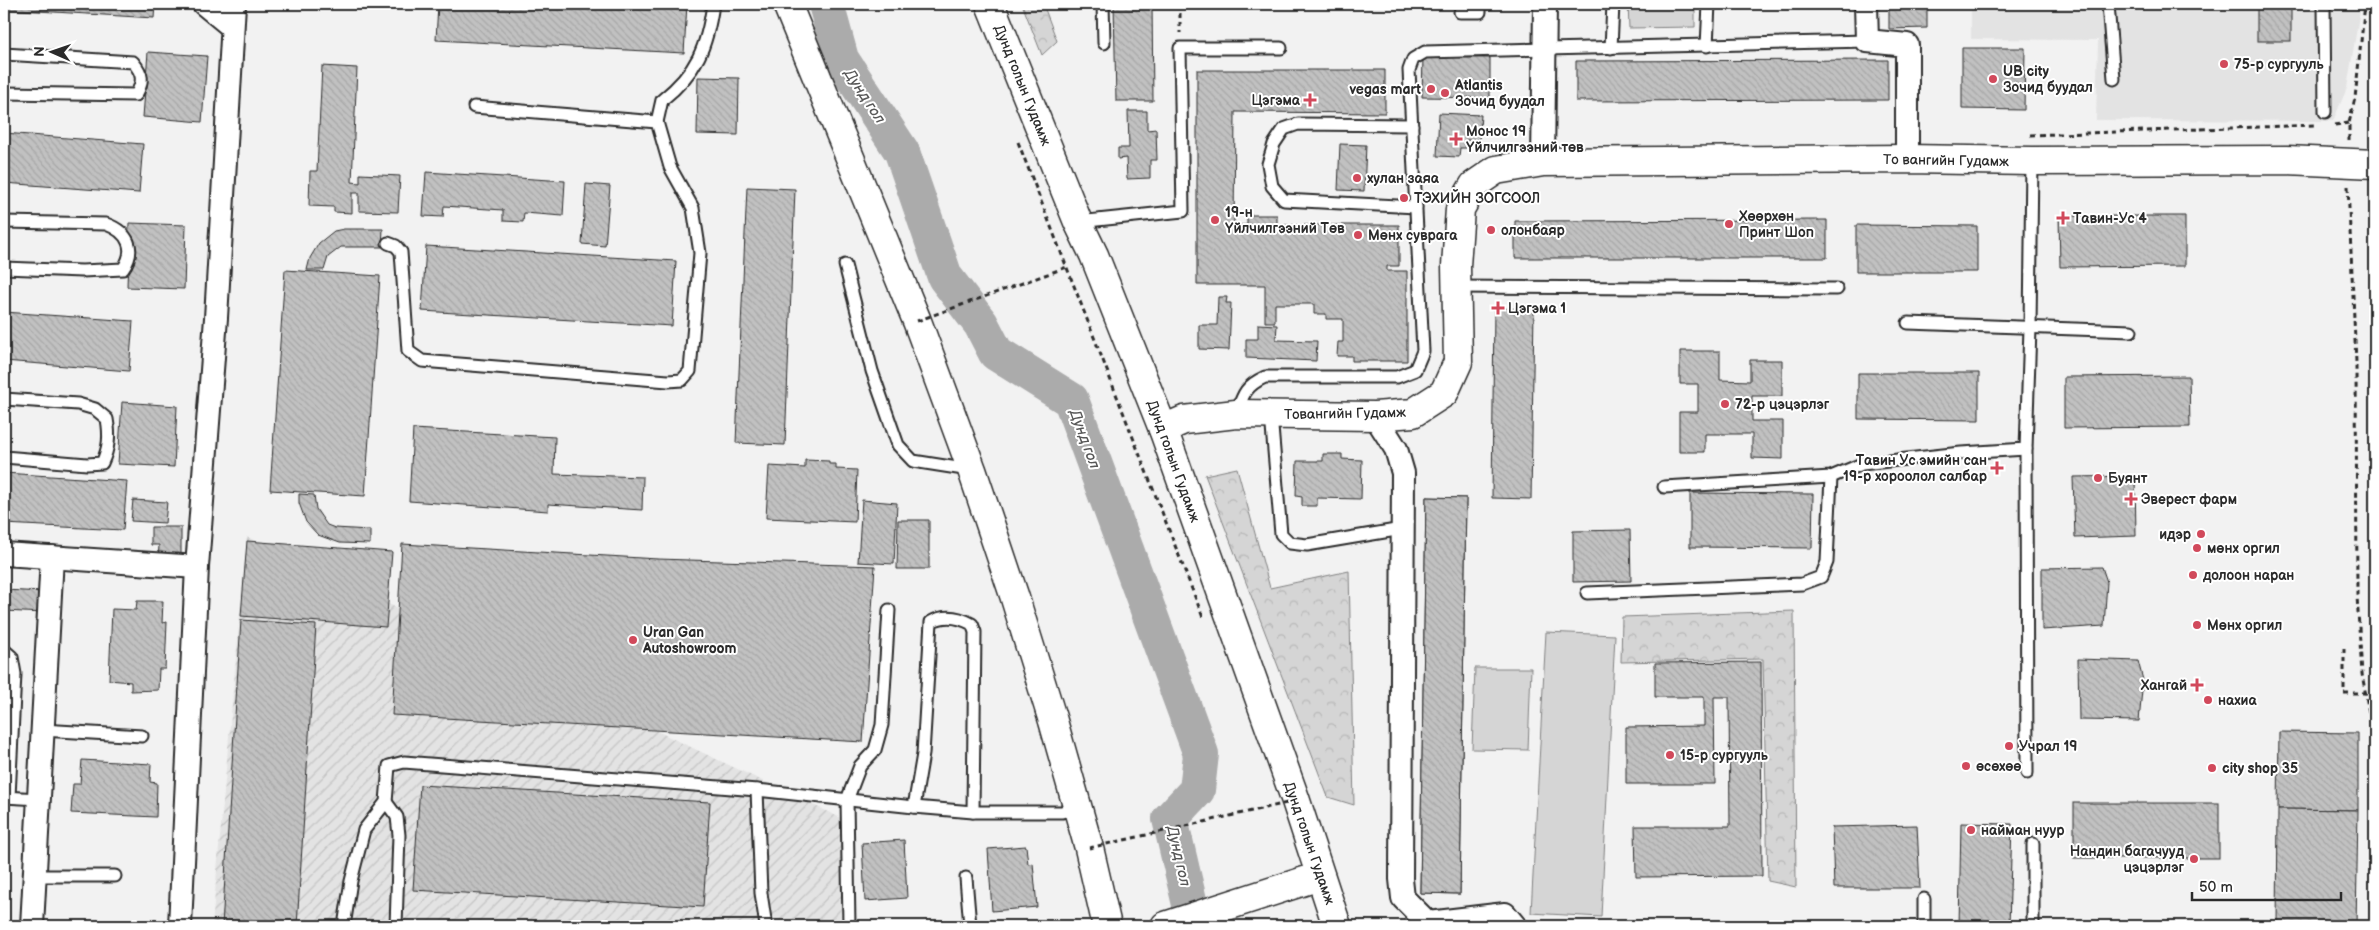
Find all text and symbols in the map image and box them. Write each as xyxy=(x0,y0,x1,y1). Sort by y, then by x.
street label: Дунд голын Гудамж xyxy=(991,22,1055,148)
north arrow xyxy=(28,28,78,78)
text: N xyxy=(31,46,48,57)
place label: 75-р сургууль xyxy=(2234,56,2325,73)
marker: 75-р сургууль xyxy=(2218,58,2230,70)
place label: UB city Зочид буудал xyxy=(2003,63,2093,96)
water label: Дунд гол xyxy=(839,64,890,128)
marker: UB city Зочид буудал xyxy=(1987,73,1999,85)
place label: Atlantis Зочид буудал xyxy=(1454,77,1545,110)
place label: vegas mart xyxy=(1348,81,1421,98)
marker: vegas mart xyxy=(1425,83,1437,95)
marker: Atlantis Зочид буудал xyxy=(1439,87,1451,99)
place label: Цэгэма xyxy=(1251,92,1301,109)
marker: Цэгэма xyxy=(1304,94,1316,106)
place label: Монос 19 Үйлчилгээний төв xyxy=(1466,123,1584,156)
marker: Монос 19 Үйлчилгээний төв xyxy=(1450,133,1462,145)
street label: То вангийн Гудамж xyxy=(1883,151,2009,170)
place label: хулан заяа xyxy=(1367,170,1440,187)
marker: хулан заяа xyxy=(1351,172,1363,184)
place label: ТЭХИЙН ЗОГСООЛ xyxy=(1414,188,1540,207)
marker: ТЭХИЙН ЗОГСООЛ xyxy=(1398,192,1410,204)
place label: 19-н Үйлчилгээний Төв xyxy=(1225,204,1345,237)
place label: Хөөрхөн Принт Шоп xyxy=(1738,208,1814,241)
place label: Тавин-Ус 4 xyxy=(2073,210,2147,227)
marker: Тавин-Ус 4 xyxy=(2057,212,2069,224)
marker: 19-н Үйлчилгээний Төв xyxy=(1209,214,1221,226)
marker: Хөөрхөн Принт Шоп xyxy=(1723,218,1735,230)
place label: олонбаяр xyxy=(1501,222,1566,239)
marker: олонбаяр xyxy=(1485,224,1497,236)
place label: Мөнх суврага xyxy=(1368,227,1458,244)
marker: Мөнх суврага xyxy=(1352,229,1364,241)
place label: Цэгэма 1 xyxy=(1508,300,1566,317)
marker: Цэгэма 1 xyxy=(1492,302,1504,314)
place label: 72-р цэцэрлэг xyxy=(1735,396,1830,413)
street label: Дунд голын Гудамж xyxy=(1144,398,1204,525)
marker: 72-р цэцэрлэг xyxy=(1719,398,1731,410)
street label: Товангийн Гудамж xyxy=(1284,404,1406,423)
water label: Дунд гол xyxy=(1065,406,1104,472)
place label: Тавин Ус эмийн сан 19-р хороолол салбар xyxy=(1843,452,1988,485)
marker: Тавин Ус эмийн сан 19-р хороолол салбар xyxy=(1991,462,2003,474)
place label: Буянт xyxy=(2108,470,2148,487)
marker: Буянт xyxy=(2092,472,2104,484)
place label: Эверест фарм xyxy=(2141,491,2237,508)
marker: Эверест фарм xyxy=(2125,493,2137,505)
place label: идэр xyxy=(2159,526,2192,543)
marker: идэр xyxy=(2195,528,2207,540)
place label: мөнх оргил xyxy=(2207,540,2280,557)
marker: мөнх оргил xyxy=(2191,542,2203,554)
place label: долоон наран xyxy=(2202,567,2294,584)
marker: долоон наран xyxy=(2187,569,2199,581)
place label: Мөнх оргил xyxy=(2207,617,2283,634)
marker: Мөнх оргил xyxy=(2191,619,2203,631)
place label: Uran Gan Autoshowroom xyxy=(642,624,737,657)
marker: Uran Gan Autoshowroom xyxy=(627,634,639,646)
place label: Хангай xyxy=(2140,677,2187,694)
marker: Хангай xyxy=(2191,679,2203,691)
place label: нахиа xyxy=(2218,692,2257,709)
marker: нахиа xyxy=(2202,694,2214,706)
place label: Учрал 19 xyxy=(2019,738,2078,755)
marker: Учрал 19 xyxy=(2003,740,2015,752)
place label: 15-р сургууль xyxy=(1680,747,1769,764)
marker: 15-р сургууль xyxy=(1664,749,1676,761)
place label: өсөхөө xyxy=(1976,758,2021,775)
marker: өсөхөө xyxy=(1960,760,1972,772)
place label: city shop 35 xyxy=(2222,760,2298,777)
marker: city shop 35 xyxy=(2206,762,2218,774)
street label: Дунд голын Гудамж xyxy=(1281,780,1339,907)
place label: найман нуур xyxy=(1981,822,2065,839)
water label: Дунд гол xyxy=(1162,823,1195,889)
marker: найман нуур xyxy=(1965,824,1977,836)
place label: Нандин багачууд цэцэрлэг xyxy=(2070,843,2185,876)
marker: Нандин багачууд цэцэрлэг xyxy=(2188,853,2200,865)
scale bar xyxy=(2192,870,2340,902)
text: 50 m xyxy=(2199,878,2233,897)

